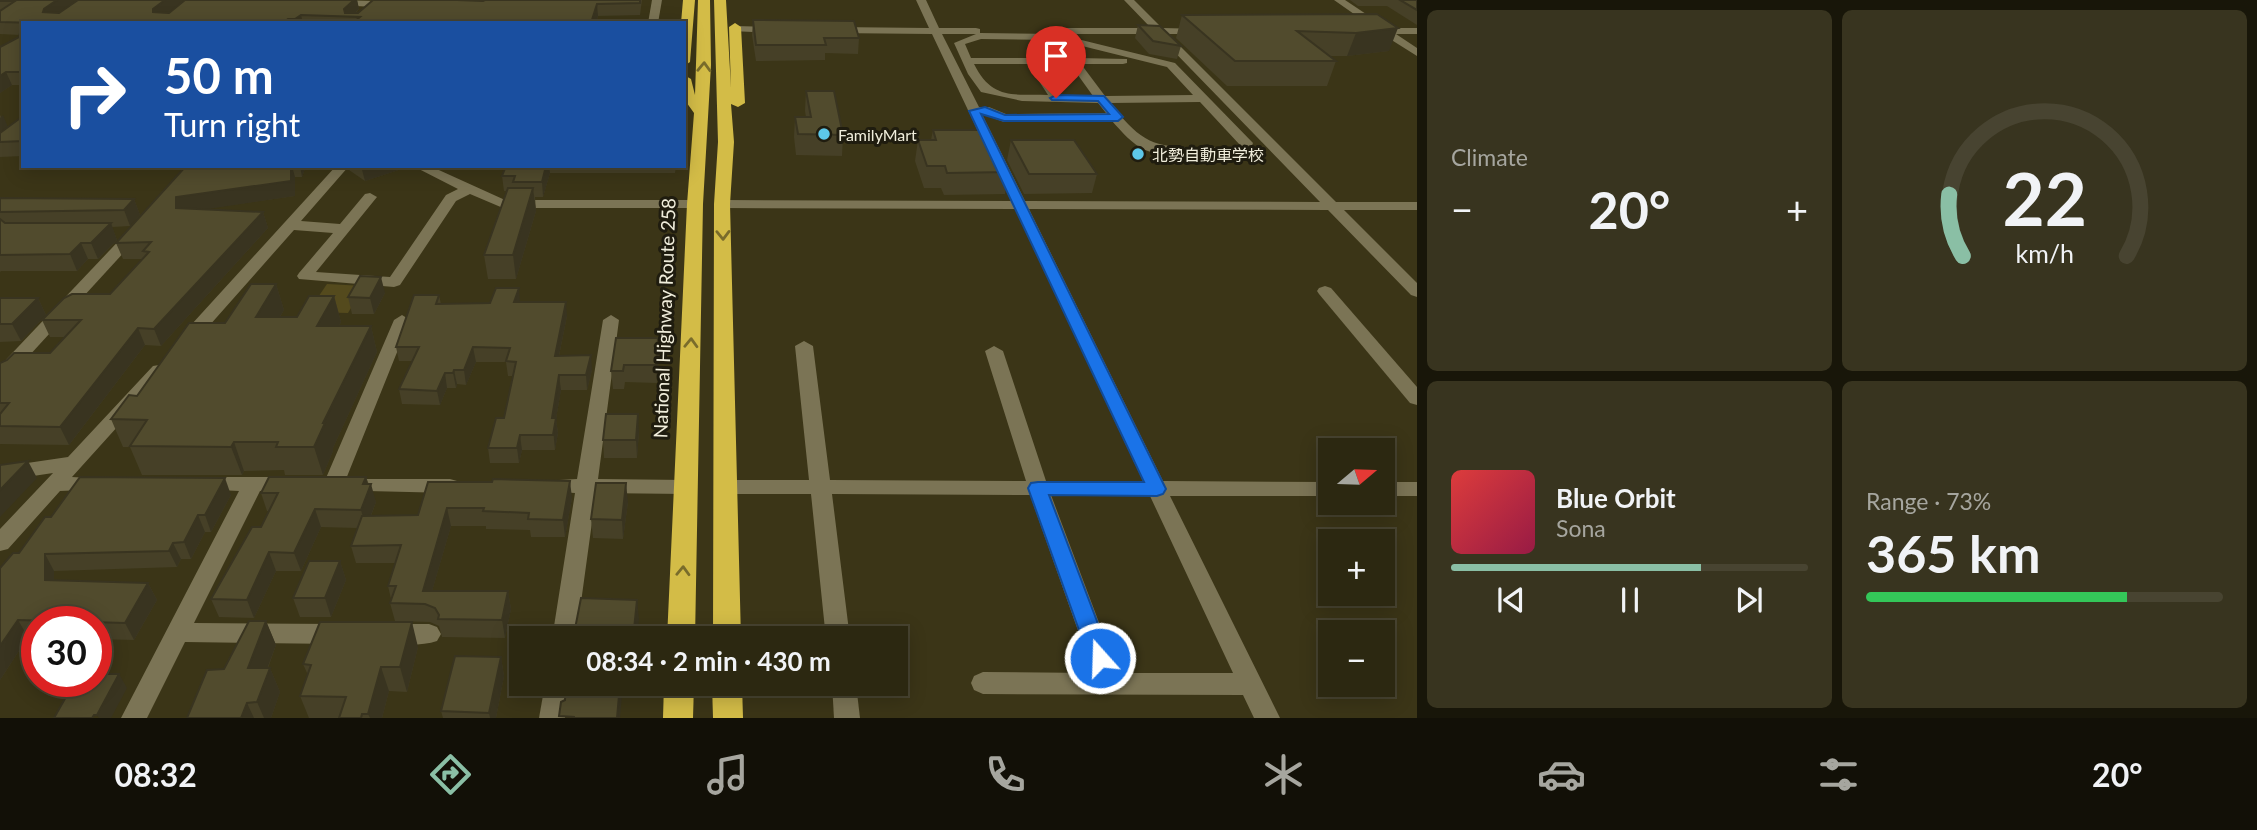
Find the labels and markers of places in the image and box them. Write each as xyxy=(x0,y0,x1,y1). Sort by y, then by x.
pin xyxy=(1026,26,1086,98)
place label: FamilyMart xyxy=(838,125,917,144)
marker: FamilyMart xyxy=(816,126,832,142)
place label: 北勢自動車学校 xyxy=(1152,145,1264,164)
marker: 北勢自動車学校 xyxy=(1130,146,1146,162)

